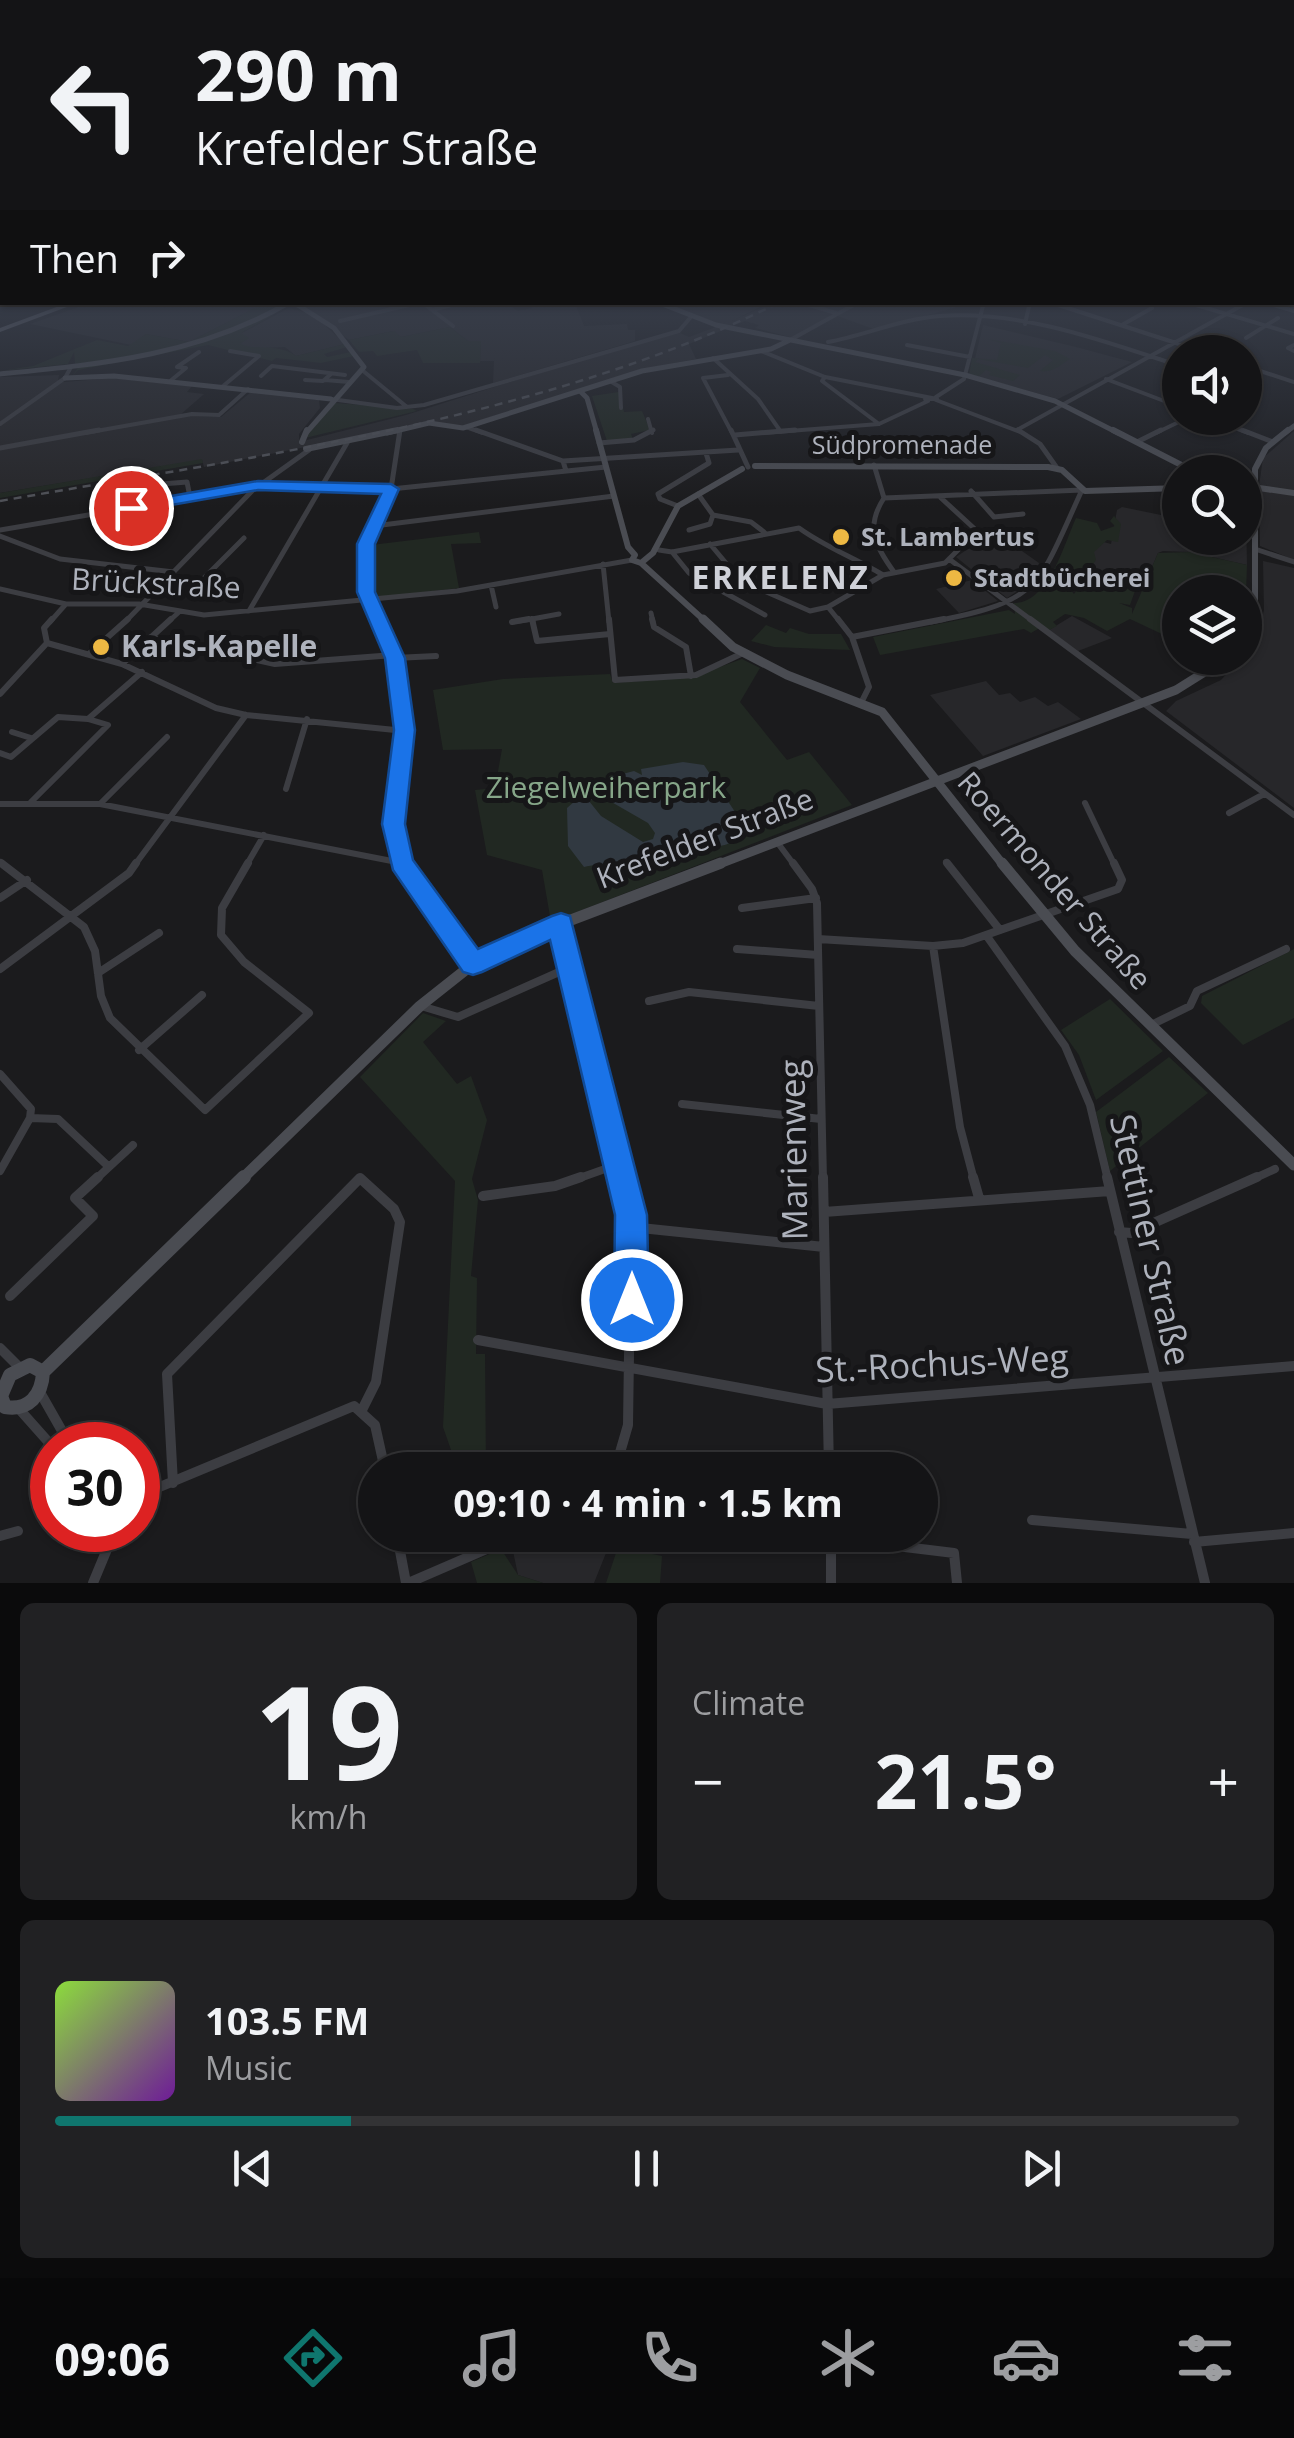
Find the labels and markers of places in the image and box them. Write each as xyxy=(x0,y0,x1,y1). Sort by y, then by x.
pin xyxy=(89,466,174,551)
place label: St. Lambertus xyxy=(861,519,1035,553)
marker: St. Lambertus xyxy=(830,526,852,548)
place label: Stadtbücherei xyxy=(974,560,1150,594)
marker: Stadtbücherei xyxy=(943,567,965,589)
place label: Karls-Kapelle xyxy=(121,625,317,666)
marker: Karls-Kapelle xyxy=(90,636,112,658)

